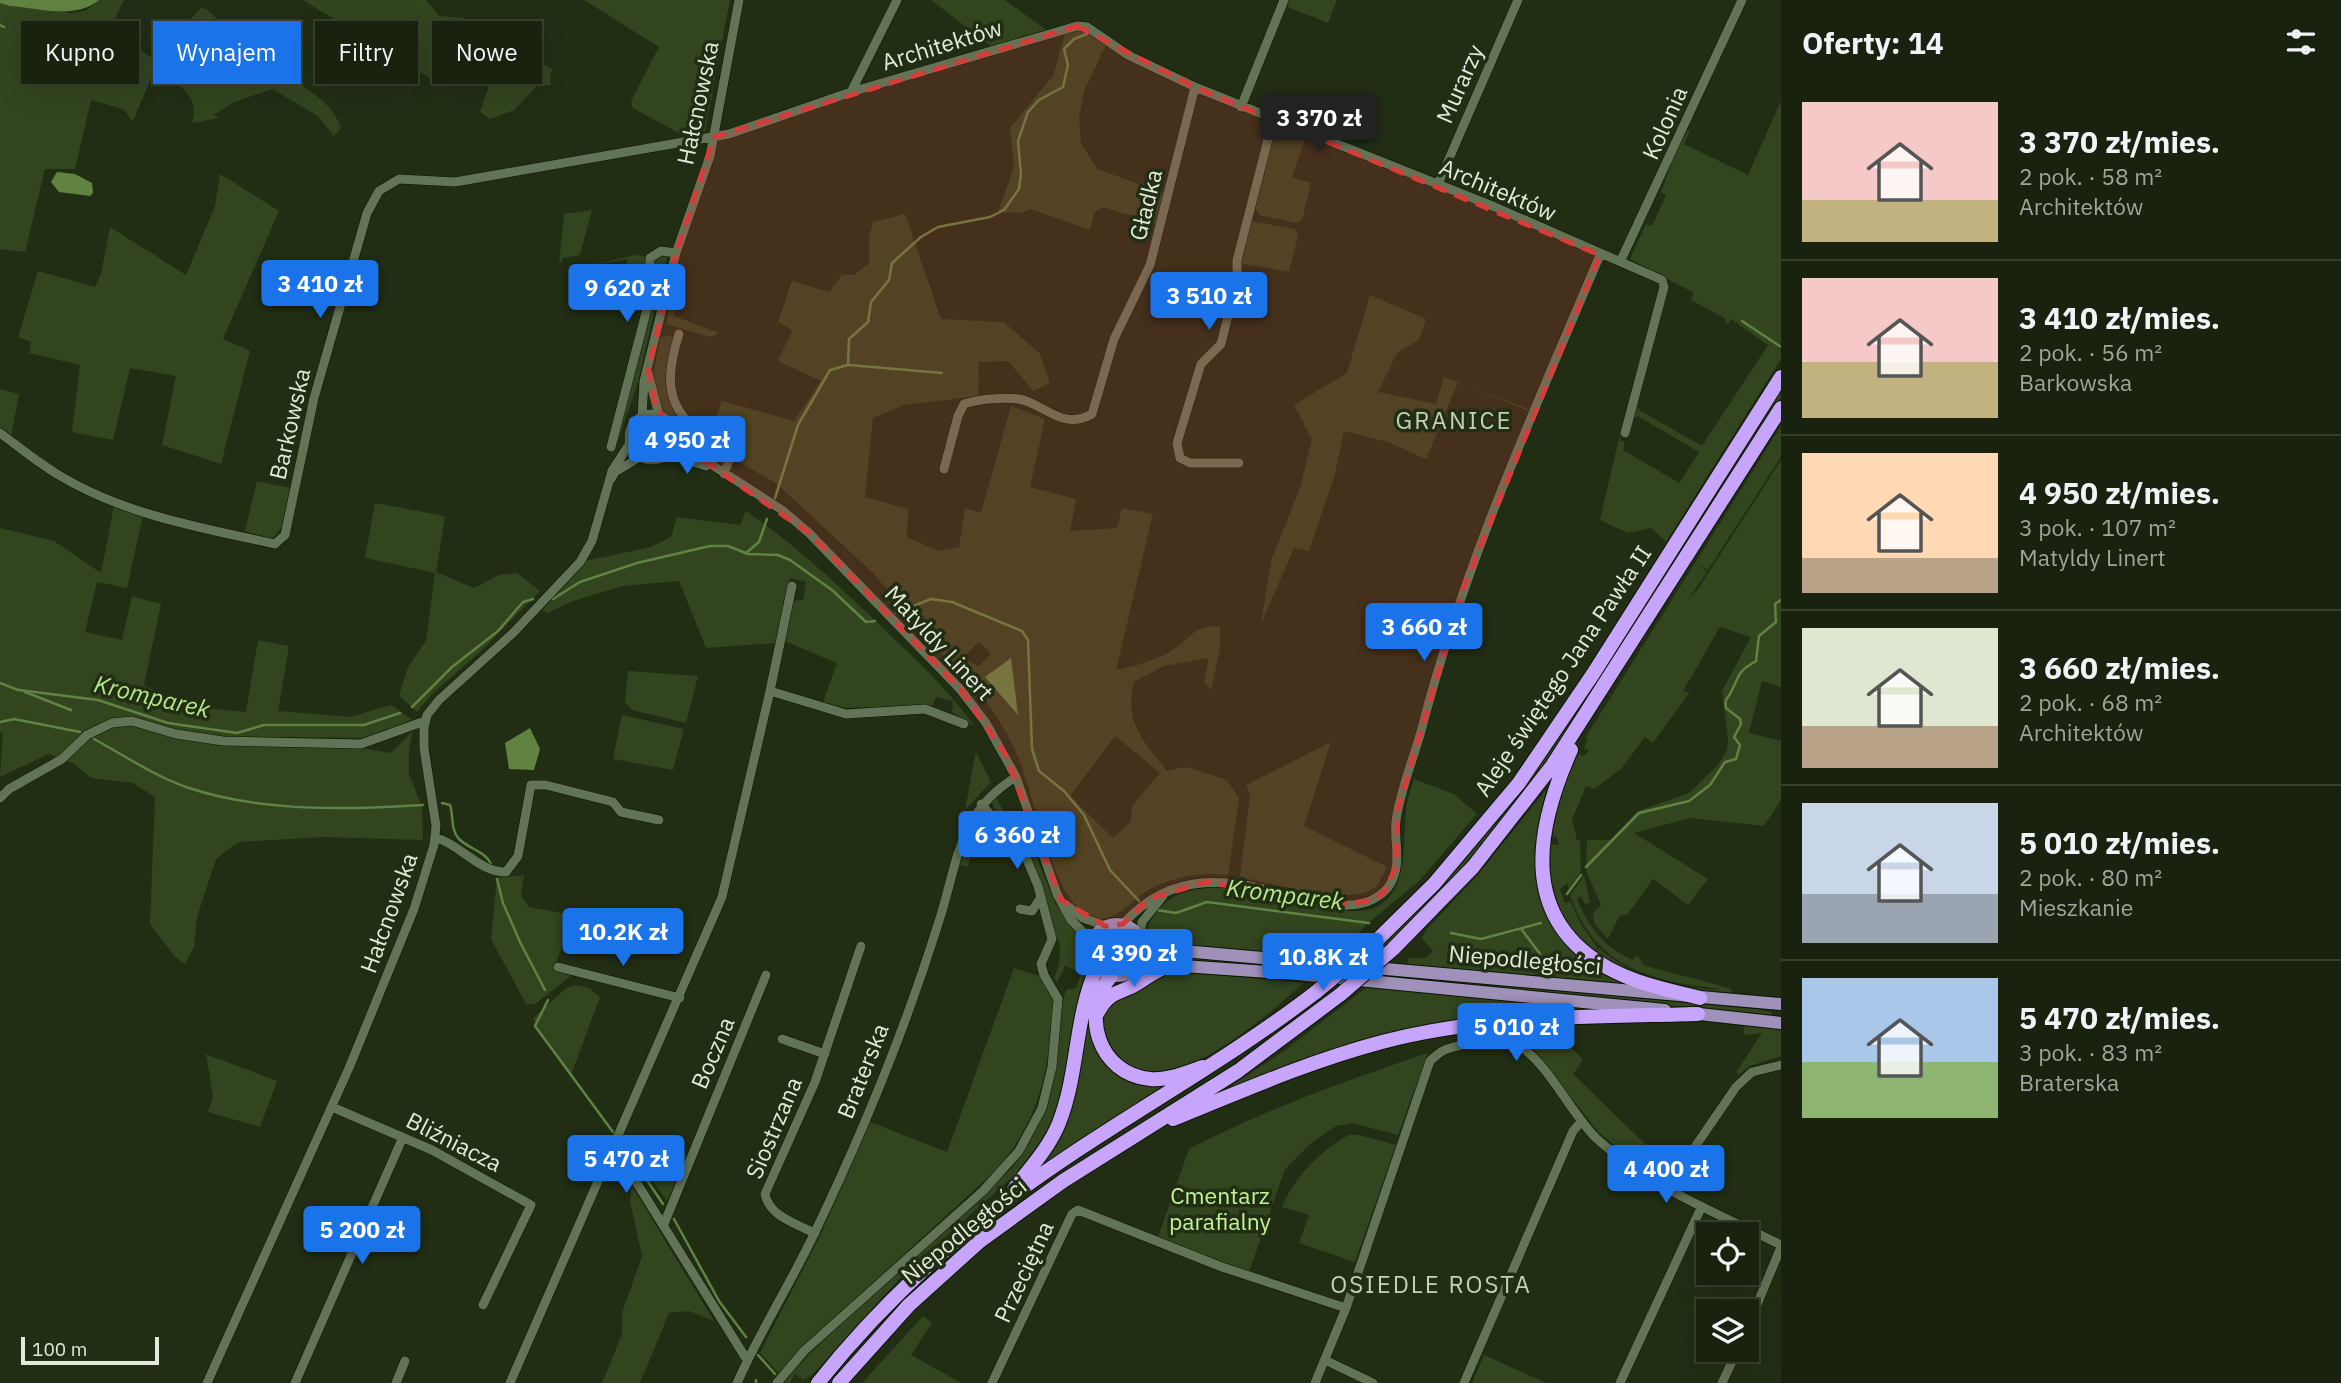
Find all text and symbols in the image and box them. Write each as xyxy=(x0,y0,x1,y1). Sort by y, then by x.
street label: Architektów xyxy=(878,12,1006,77)
chip: Kupno xyxy=(21,21,139,84)
chip: Wynajem xyxy=(153,21,301,84)
chip: Filtry xyxy=(315,21,418,84)
chip: Nowe xyxy=(432,21,542,84)
text: Oferty: 14 xyxy=(1802,23,1944,62)
icon: filters xyxy=(2282,23,2320,61)
street label: Hałcnowska xyxy=(669,38,725,167)
street label: Murarzy xyxy=(1429,39,1490,128)
street label: Kolonia xyxy=(1635,81,1693,164)
pin: 3 370 zł xyxy=(1247,94,1391,154)
text: 3 370 zł xyxy=(1276,102,1362,132)
text: 3 370 zł/mies. xyxy=(2019,122,2220,161)
icon: home xyxy=(1858,130,1942,214)
street label: Architektów xyxy=(1435,151,1561,227)
text: 2 pok. · 58 m² xyxy=(2019,161,2162,191)
street label: Gładka xyxy=(1122,166,1168,243)
text: Architektów xyxy=(2019,191,2143,221)
pin: 3 410 zł xyxy=(248,260,392,320)
pin: 9 620 zł xyxy=(555,264,699,324)
text: 3 410 zł xyxy=(277,268,363,298)
text: 9 620 zł xyxy=(584,272,670,302)
pin: 3 510 zł xyxy=(1137,272,1281,332)
text: 3 510 zł xyxy=(1166,280,1252,310)
text: 3 410 zł/mies. xyxy=(2019,298,2220,337)
icon: home xyxy=(1858,306,1942,390)
text: 2 pok. · 56 m² xyxy=(2019,337,2162,367)
street label: Barkowska xyxy=(262,365,316,482)
text: Barkowska xyxy=(2019,367,2132,397)
district label: GRANICE xyxy=(1396,404,1512,436)
pin: 4 950 zł xyxy=(615,416,759,476)
text: 4 950 zł xyxy=(644,424,730,454)
text: 4 950 zł/mies. xyxy=(2019,473,2220,512)
icon: home xyxy=(1858,481,1942,565)
text: 3 pok. · 107 m² xyxy=(2019,512,2176,542)
street label: Aleje świętego Jana Pawła II xyxy=(1467,539,1657,802)
text: Matyldy Linert xyxy=(2019,542,2166,572)
street label: Matyldy Linert xyxy=(879,578,1001,706)
pin: 3 660 zł xyxy=(1352,604,1496,663)
text: 3 660 zł xyxy=(1381,611,1467,641)
text: 3 660 zł/mies. xyxy=(2019,648,2220,687)
icon: home xyxy=(1858,656,1942,740)
water label: Kromparek xyxy=(91,667,214,725)
text: 2 pok. · 68 m² xyxy=(2019,687,2162,717)
text: Architektów xyxy=(2019,717,2143,747)
pin: 6 360 zł xyxy=(945,812,1089,871)
text: 6 360 zł xyxy=(974,819,1060,849)
text: 5 010 zł/mies. xyxy=(2019,823,2220,862)
icon: home xyxy=(1858,831,1942,915)
street label: Hałcnowska xyxy=(353,849,424,977)
text: 2 pok. · 80 m² xyxy=(2019,862,2162,892)
water label: Kromparek xyxy=(1225,871,1346,917)
text: Mieszkanie xyxy=(2019,892,2133,922)
pin: 10.2K zł xyxy=(551,908,695,968)
text: 10.2K zł xyxy=(578,916,668,946)
pin: 4 390 zł xyxy=(1062,930,1206,989)
pin: 10.8K zł xyxy=(1251,934,1395,993)
text: 4 390 zł xyxy=(1091,937,1177,967)
street label: Niepodległości xyxy=(1448,937,1603,981)
text: 10.8K zł xyxy=(1278,941,1368,971)
text: 5 470 zł/mies. xyxy=(2019,998,2220,1037)
pin: 5 010 zł xyxy=(1444,1004,1588,1063)
icon: home xyxy=(1858,1006,1942,1090)
text: 5 010 zł xyxy=(1473,1011,1559,1041)
street label: Boczna xyxy=(684,1012,741,1093)
street label: Braterska xyxy=(829,1019,895,1123)
text: 3 pok. · 83 m² xyxy=(2019,1037,2162,1067)
text: Braterska xyxy=(2019,1067,2119,1097)
street label: Siostrzana xyxy=(738,1072,808,1183)
street label: Bliźniacza xyxy=(402,1104,507,1178)
pin: 5 470 zł xyxy=(554,1136,698,1195)
text: 5 470 zł xyxy=(583,1143,669,1173)
pin: 4 400 zł xyxy=(1594,1146,1738,1205)
text: 4 400 zł xyxy=(1623,1153,1709,1183)
street label: Niepodległości xyxy=(894,1170,1032,1290)
park label: Cmentarz parafialny xyxy=(1169,1180,1272,1236)
pin: 5 200 zł xyxy=(290,1206,434,1266)
text: 5 200 zł xyxy=(319,1214,405,1244)
street label: Przeciętna xyxy=(987,1216,1060,1327)
map controls xyxy=(1696,1222,1759,1362)
button: locate xyxy=(1696,1222,1759,1285)
district label: OSIEDLE ROSTA xyxy=(1330,1268,1532,1300)
button: layers xyxy=(1696,1299,1759,1362)
scale bar xyxy=(21,1334,159,1366)
text: 100 m xyxy=(32,1337,87,1361)

